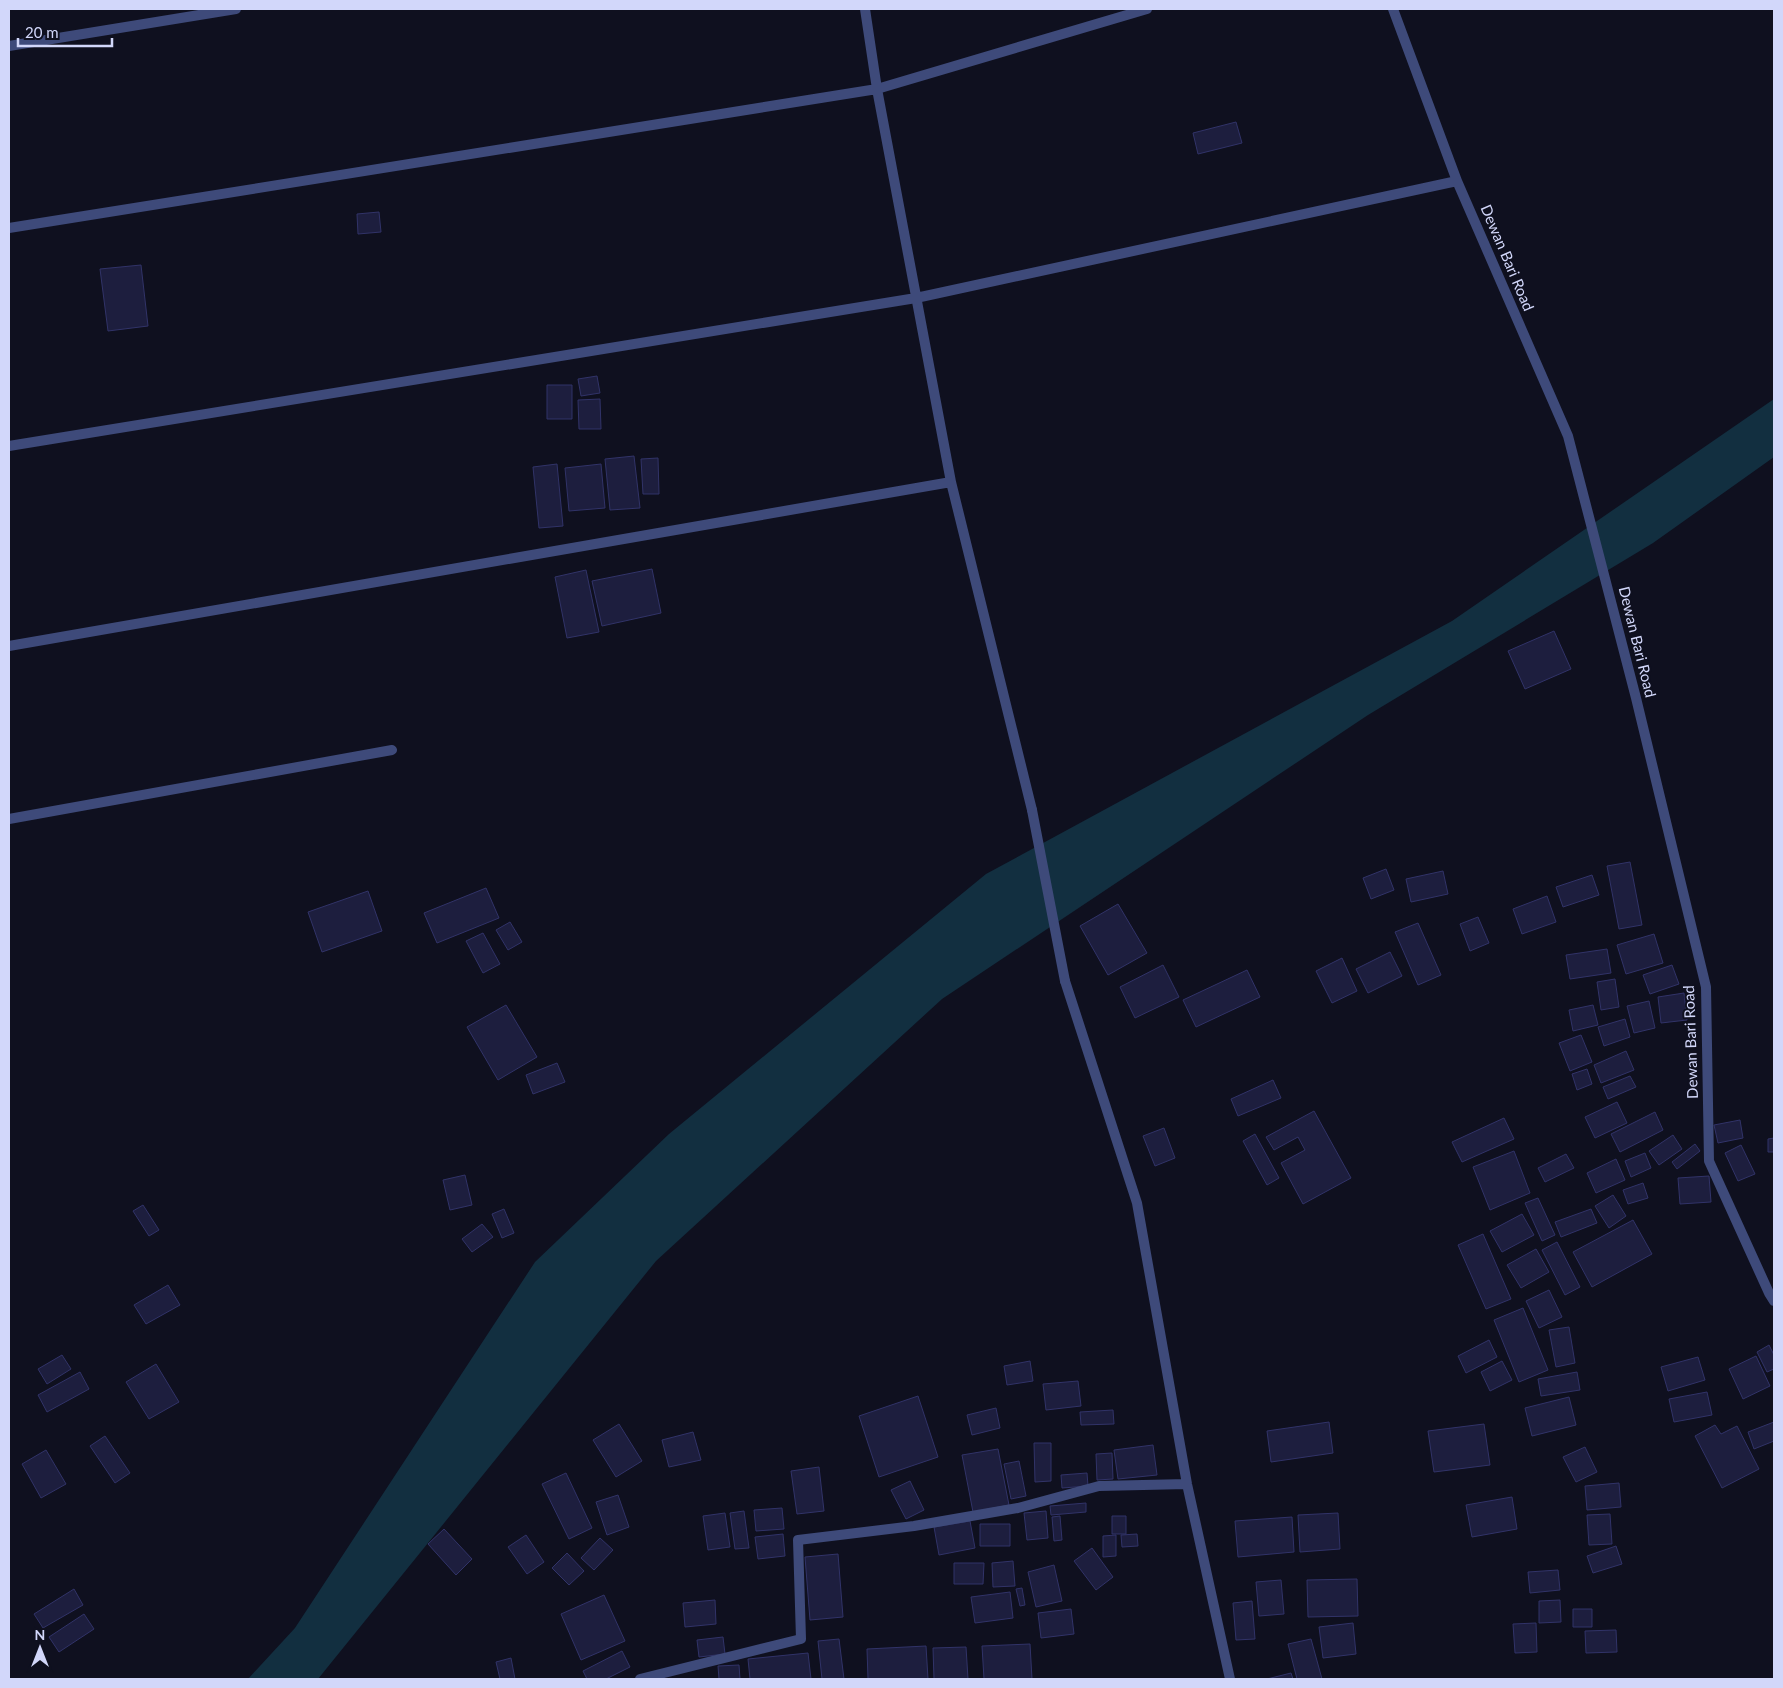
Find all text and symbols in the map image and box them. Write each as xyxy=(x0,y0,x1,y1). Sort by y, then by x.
scale bar xyxy=(18,15,111,47)
text: 20 m xyxy=(25,23,59,41)
street label: Dewan Bari Road xyxy=(1477,202,1538,313)
street label: Dewan Bari Road xyxy=(1615,584,1660,699)
street label: Dewan Bari Road xyxy=(1679,985,1701,1099)
north arrow xyxy=(15,1623,65,1673)
text: N xyxy=(35,1626,45,1643)

